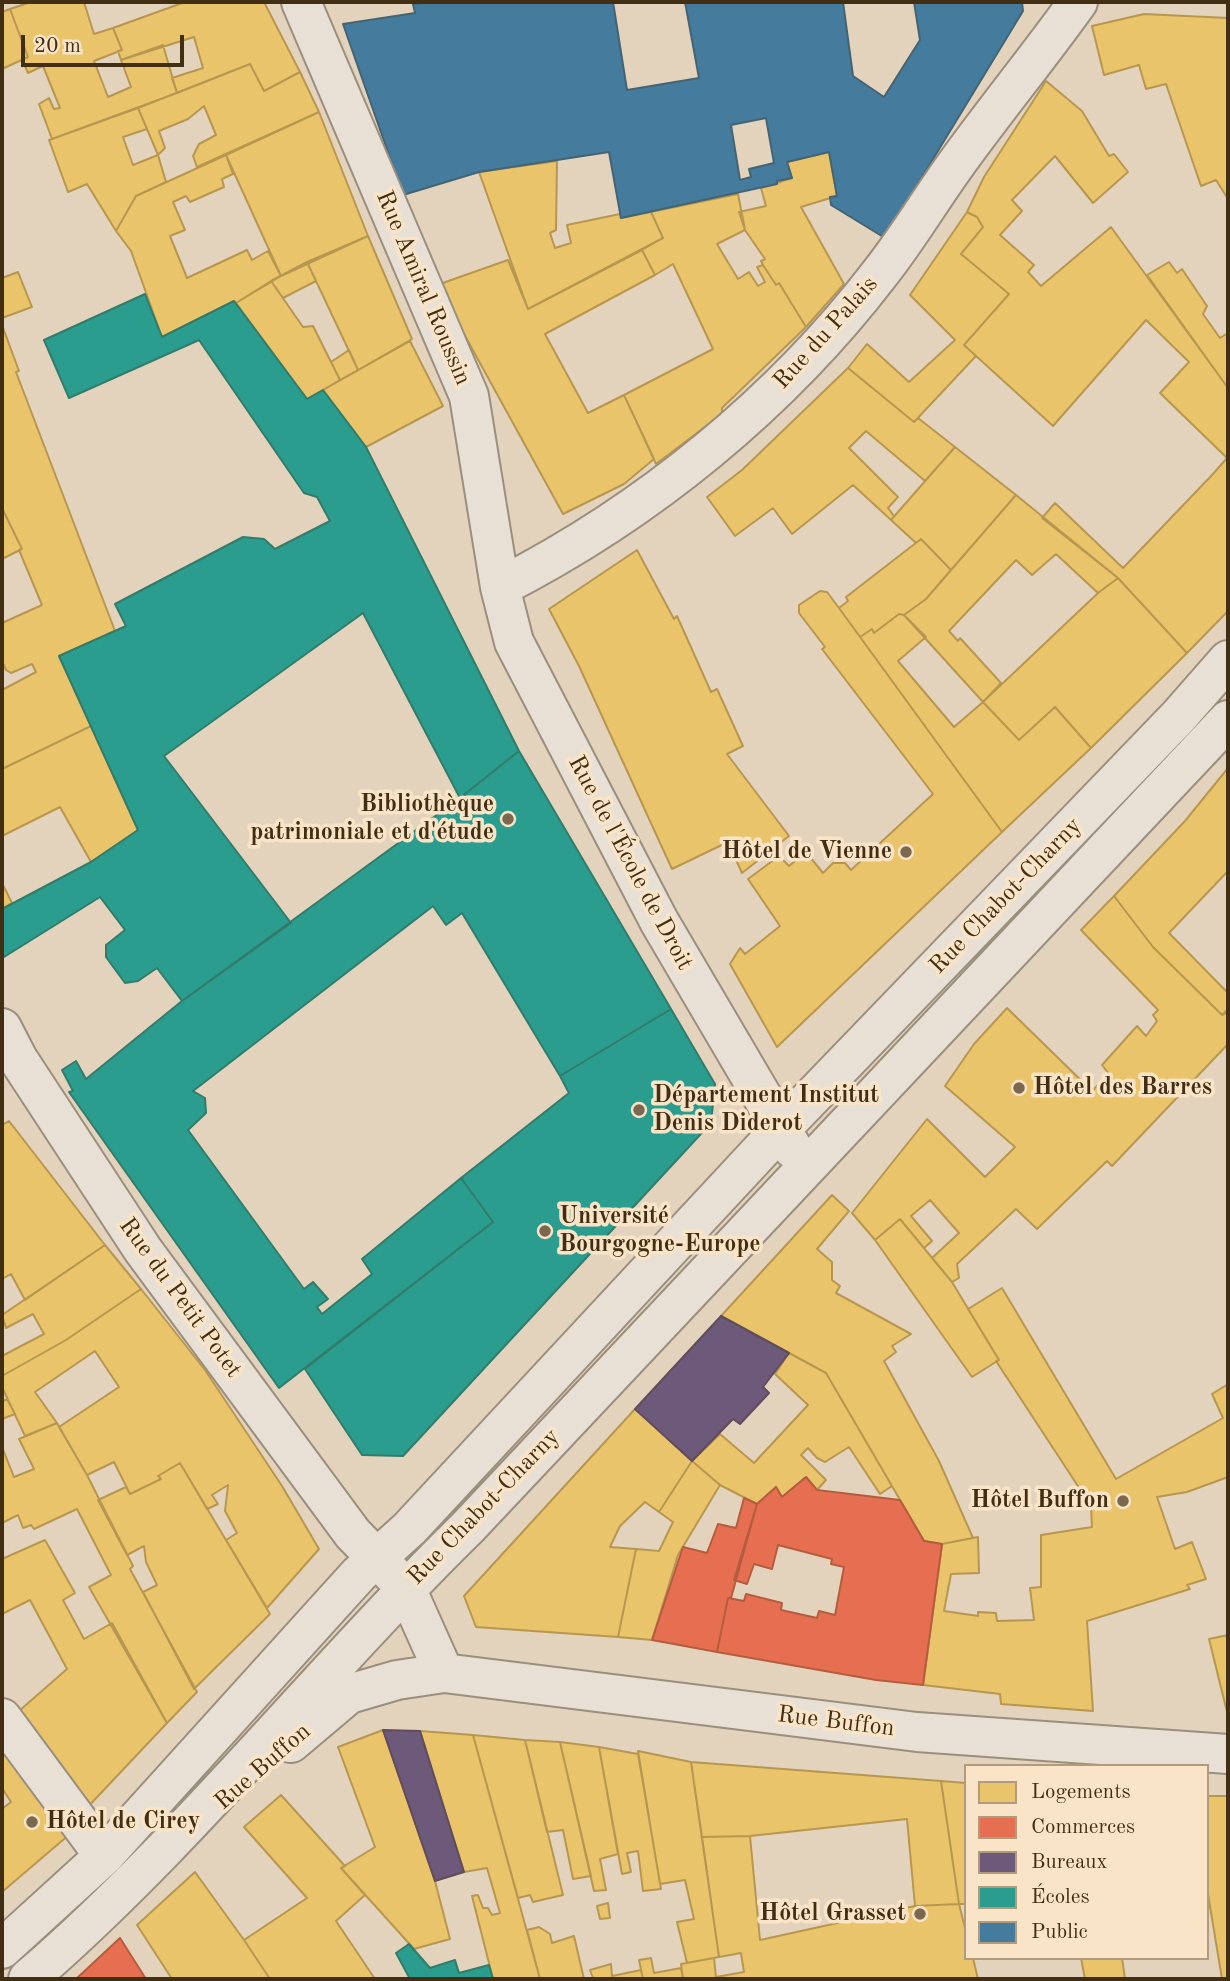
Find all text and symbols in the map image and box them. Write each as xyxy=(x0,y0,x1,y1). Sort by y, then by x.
scale bar xyxy=(24,21,187,65)
text: 20 m xyxy=(34,36,81,57)
street label: Rue Amiral Roussin xyxy=(369,186,477,390)
street label: Rue du Palais xyxy=(768,271,884,395)
street label: Rue de l'École de Droit xyxy=(561,751,699,975)
place label: Bibliothèque patrimoniale et d'étude xyxy=(250,791,494,847)
marker: Bibliothèque patrimoniale et d'étude xyxy=(500,811,516,827)
street label: Rue Chabot-Charny xyxy=(924,812,1088,980)
place label: Hôtel de Vienne xyxy=(722,838,892,866)
marker: Hôtel de Vienne xyxy=(898,844,914,860)
place label: Hôtel des Barres xyxy=(1033,1074,1212,1102)
marker: Hôtel des Barres xyxy=(1011,1080,1027,1096)
place label: Département Institut Denis Diderot xyxy=(653,1082,879,1138)
marker: Département Institut Denis Diderot xyxy=(631,1102,647,1118)
place label: Université Bourgogne-Europe xyxy=(559,1203,761,1259)
street label: Rue du Petit Potet xyxy=(112,1212,248,1384)
marker: Université Bourgogne-Europe xyxy=(537,1223,553,1239)
street label: Rue Chabot-Charny xyxy=(402,1423,566,1591)
place label: Hôtel Buffon xyxy=(970,1487,1109,1515)
marker: Hôtel Buffon xyxy=(1115,1493,1131,1509)
street label: Rue Buffon xyxy=(776,1701,896,1743)
street label: Rue Buffon xyxy=(209,1717,317,1817)
legend xyxy=(964,1764,1209,1960)
text: Logements xyxy=(1031,1782,1131,1803)
place label: Hôtel de Cirey xyxy=(46,1808,200,1836)
marker: Hôtel de Cirey xyxy=(24,1814,40,1830)
text: Commerces xyxy=(1031,1817,1135,1838)
text: Bureaux xyxy=(1031,1852,1107,1873)
text: Écoles xyxy=(1031,1887,1090,1908)
place label: Hôtel Grasset xyxy=(759,1900,906,1928)
marker: Hôtel Grasset xyxy=(912,1906,928,1922)
text: Public xyxy=(1031,1922,1088,1943)

